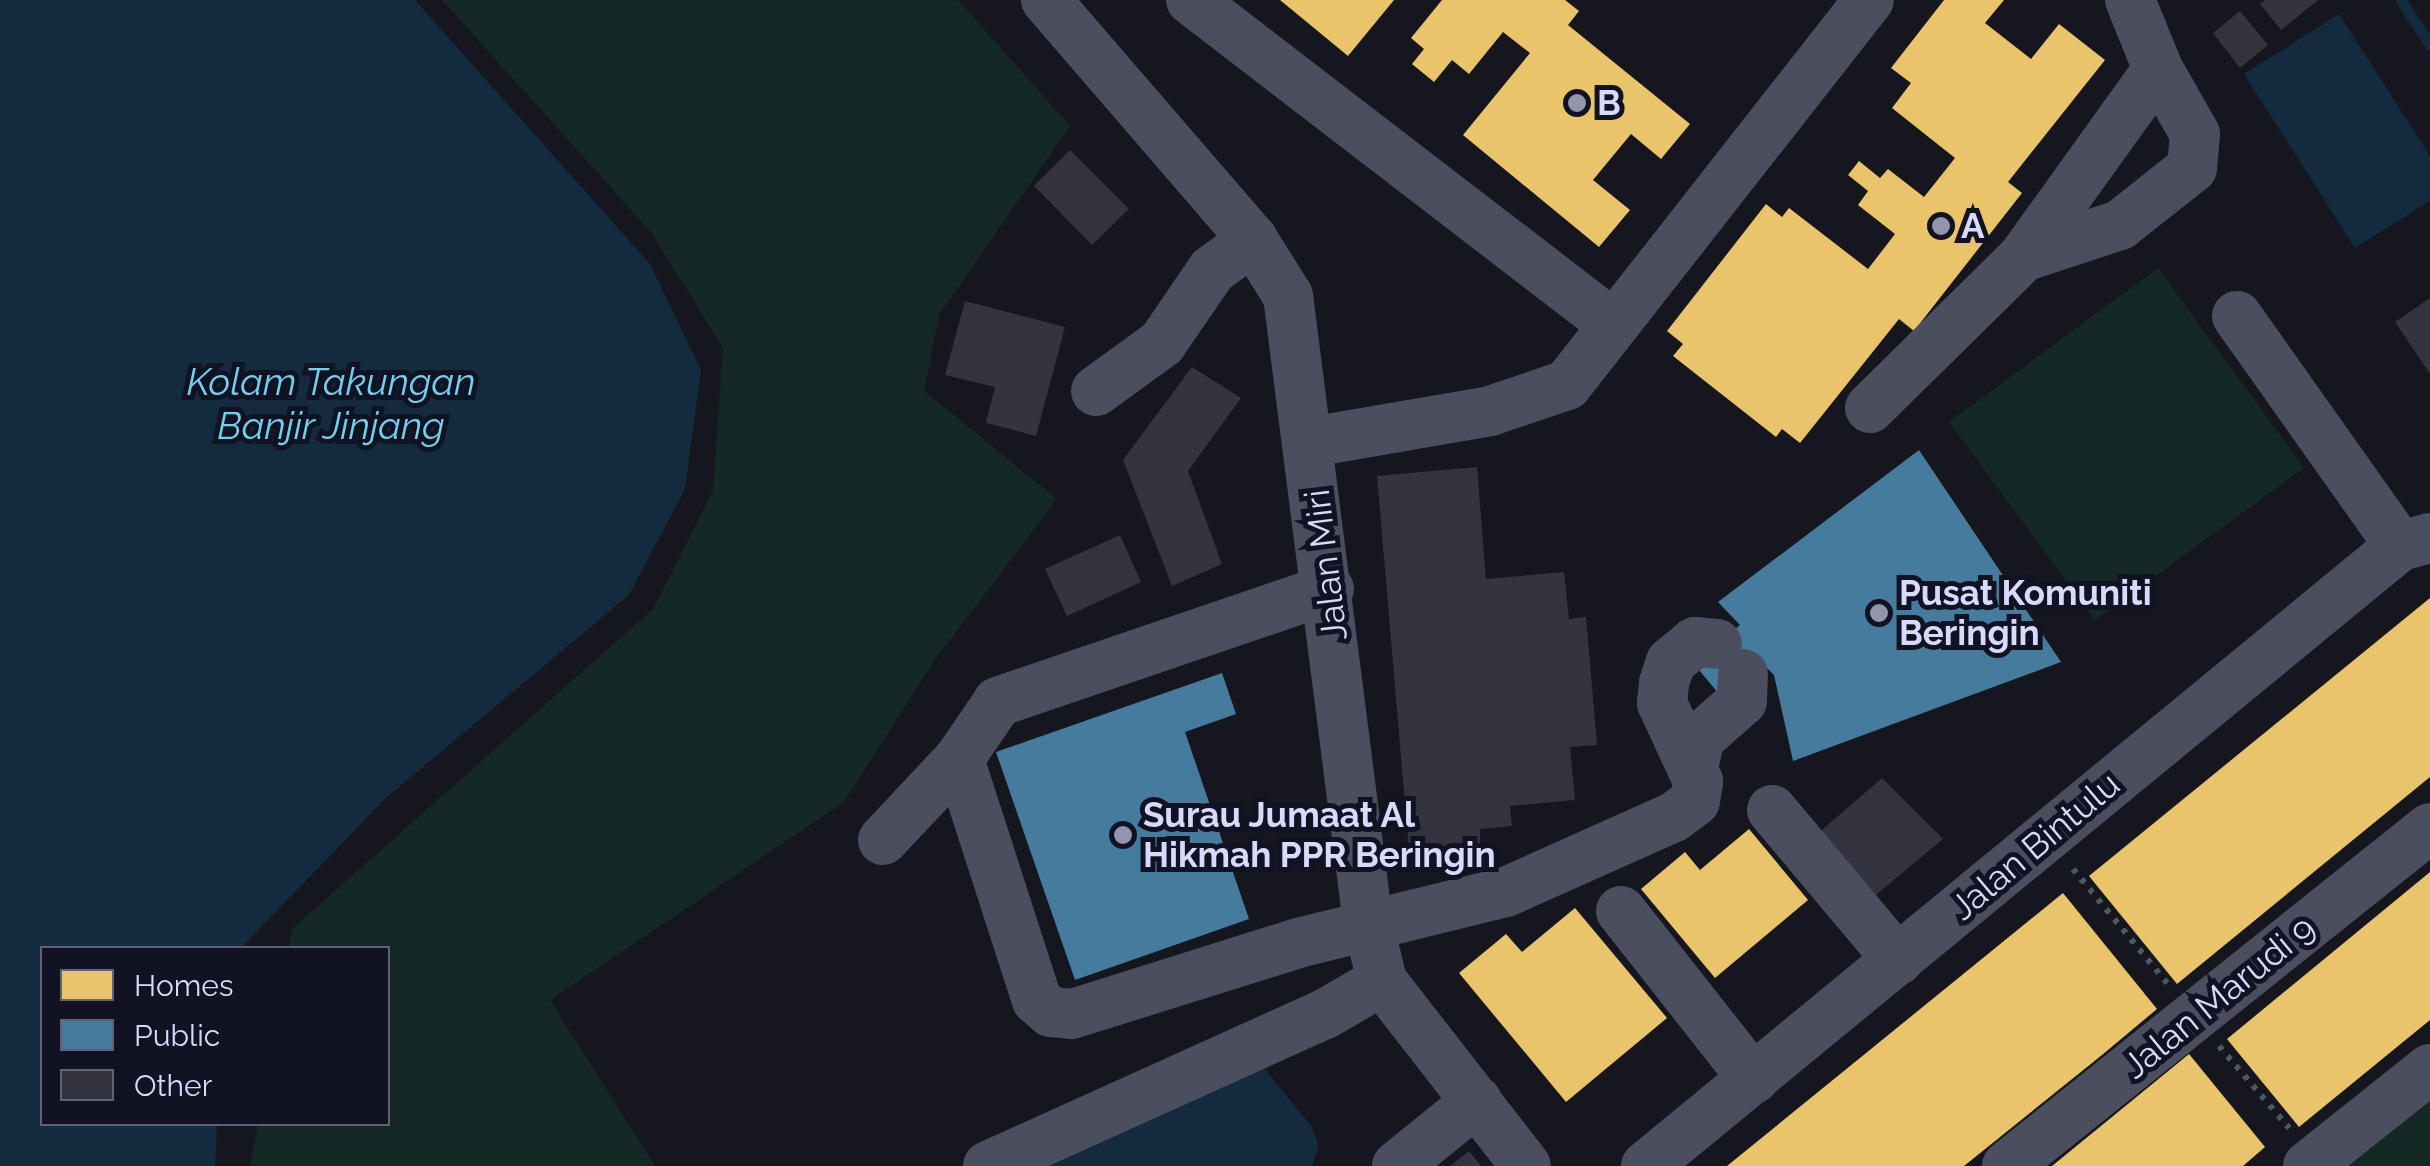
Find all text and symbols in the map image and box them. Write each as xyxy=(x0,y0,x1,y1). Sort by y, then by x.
place label: B xyxy=(1597,82,1621,124)
marker: B xyxy=(1566,92,1588,114)
place label: A xyxy=(1961,205,1985,247)
marker: A xyxy=(1930,215,1952,237)
water label: Kolam Takungan Banjir Jinjang xyxy=(186,359,476,448)
street label: Jalan Miri xyxy=(1296,487,1356,643)
place label: Pusat Komuniti Beringin xyxy=(1899,572,2152,654)
marker: Pusat Komuniti Beringin xyxy=(1868,602,1890,624)
street label: Jalan Bintulu xyxy=(1942,763,2128,929)
place label: Surau Jumaat Al Hikmah PPR Beringin xyxy=(1143,794,1496,876)
marker: Surau Jumaat Al Hikmah PPR Beringin xyxy=(1112,824,1134,846)
street label: Jalan Marudi 9 xyxy=(2114,907,2324,1087)
legend xyxy=(40,946,390,1126)
text: Homes xyxy=(134,968,233,1003)
text: Public xyxy=(134,1018,220,1053)
text: Other xyxy=(134,1068,212,1103)

